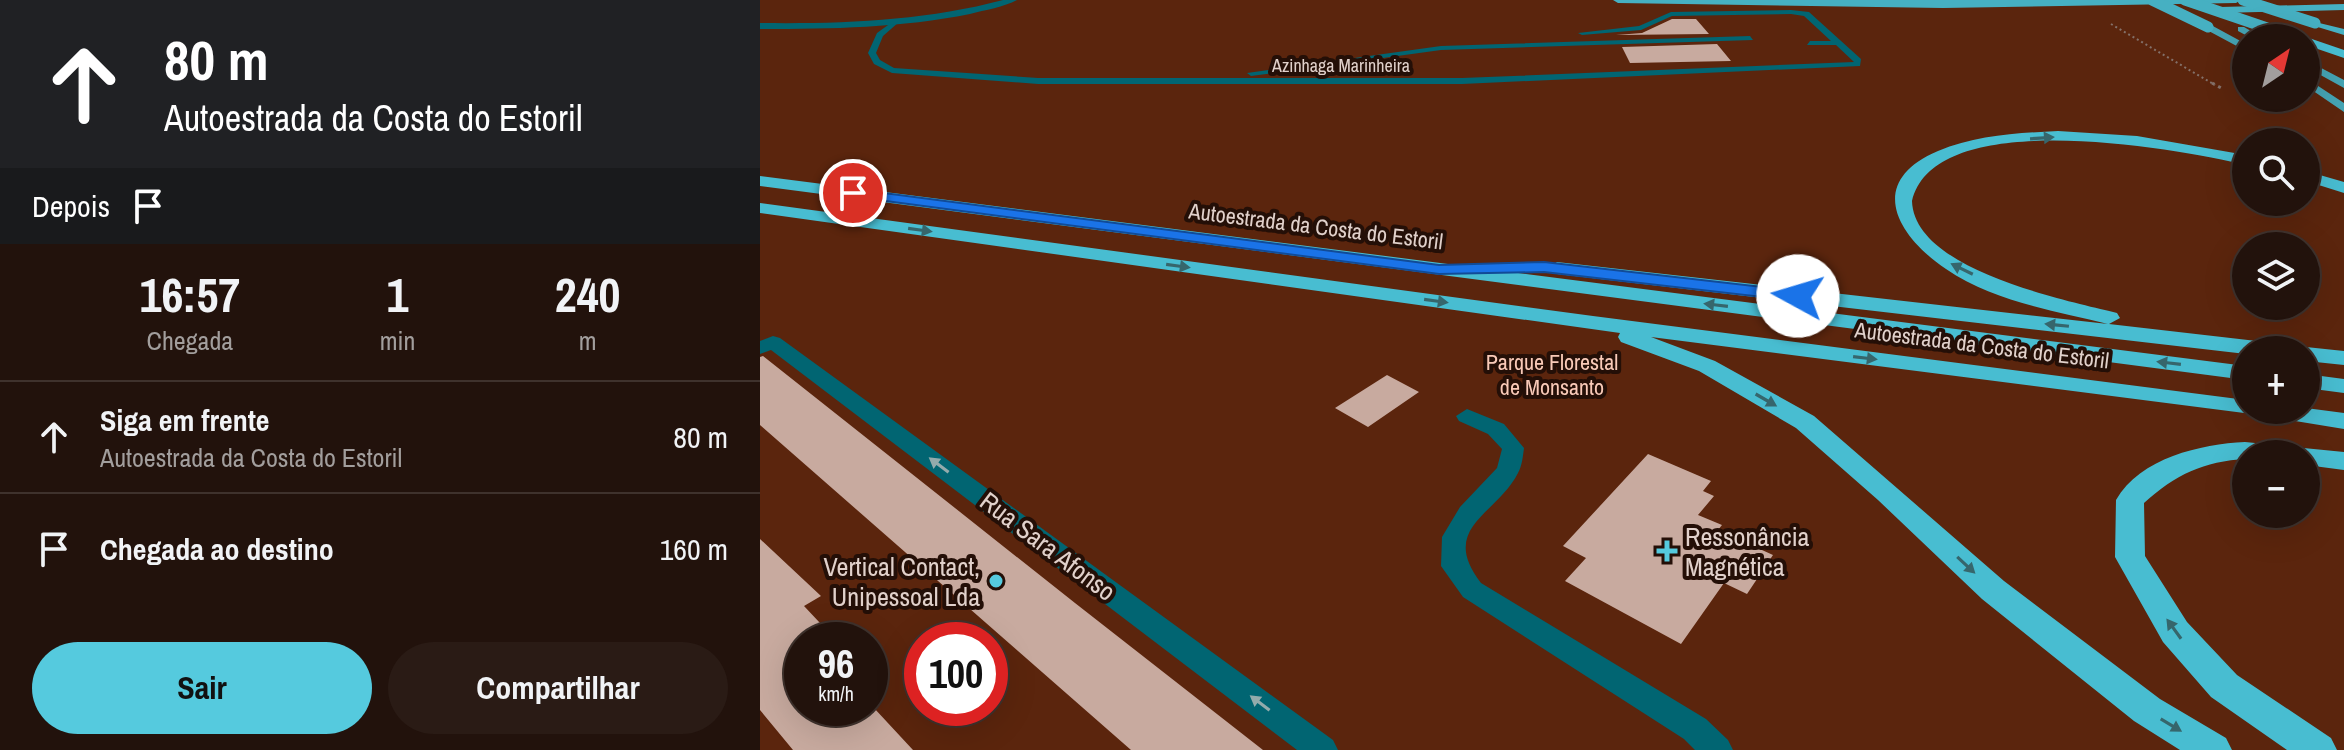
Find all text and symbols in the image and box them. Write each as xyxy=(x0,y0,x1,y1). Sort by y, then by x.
text: 80 m xyxy=(164,22,269,97)
north arrow xyxy=(2232,24,2320,112)
map controls xyxy=(2232,24,2320,528)
icon: ahead xyxy=(32,32,136,136)
street label: Azinhaga Marinheira xyxy=(1271,53,1410,78)
text: Autoestrada da Costa do Estoril xyxy=(164,94,582,142)
button: search xyxy=(2232,128,2320,216)
one-way arrow xyxy=(2030,131,2055,144)
pin xyxy=(819,159,887,227)
icon: arrive xyxy=(831,171,875,215)
icon: arrive xyxy=(126,184,170,228)
text: Depois xyxy=(32,186,110,226)
street label: Autoestrada da Costa do Estoril xyxy=(1186,195,1445,256)
one-way arrow xyxy=(908,224,933,237)
button: layers xyxy=(2232,232,2320,320)
position arrow xyxy=(1756,254,1840,338)
one-way arrow xyxy=(1166,260,1191,273)
text: 16:57 xyxy=(140,262,240,327)
text: 1 xyxy=(387,262,408,327)
text: 240 xyxy=(555,262,620,327)
one-way arrow xyxy=(1950,262,1973,276)
one-way arrow xyxy=(1423,295,1448,308)
one-way arrow xyxy=(1703,299,1728,312)
street label: Autoestrada da Costa do Estoril xyxy=(1852,314,2111,375)
one-way arrow xyxy=(2044,319,2069,332)
text: Chegada xyxy=(147,323,233,358)
text: min xyxy=(380,323,415,358)
text: m xyxy=(579,323,597,358)
button: + xyxy=(2232,336,2320,424)
park label: Parque Florestal de Monsanto xyxy=(1486,347,1618,402)
one-way arrow xyxy=(1853,351,1878,364)
one-way arrow xyxy=(2156,357,2181,370)
one-way arrow xyxy=(1755,393,1778,407)
text: Siga em frente xyxy=(100,400,270,440)
icon: ahead xyxy=(32,415,76,459)
text: 80 m xyxy=(673,417,728,457)
text: Autoestrada da Costa do Estoril xyxy=(100,440,402,475)
button: − xyxy=(2232,440,2320,528)
one-way arrow xyxy=(928,458,949,473)
street label: Rua Sara Afonso xyxy=(973,484,1123,608)
place label: Ressonância Magnética xyxy=(1685,519,1810,584)
icon: arrive xyxy=(32,527,76,571)
text: Chegada ao destino xyxy=(100,529,334,569)
text: 160 m xyxy=(660,529,728,569)
marker: Ressonância Magnética xyxy=(1656,540,1678,562)
place label: Vertical Contact, Unipessoal Lda xyxy=(824,549,980,614)
one-way arrow xyxy=(1957,555,1976,573)
marker: Vertical Contact, Unipessoal Lda xyxy=(987,572,1005,590)
one-way arrow xyxy=(2166,618,2182,640)
speed limit sign: 100 xyxy=(904,622,1008,726)
text: 96 xyxy=(818,637,854,690)
button: Sair xyxy=(32,642,372,734)
button: Compartilhar xyxy=(388,642,728,734)
text: km/h xyxy=(818,680,854,707)
one-way arrow xyxy=(1249,696,1270,712)
one-way arrow xyxy=(2160,718,2182,732)

